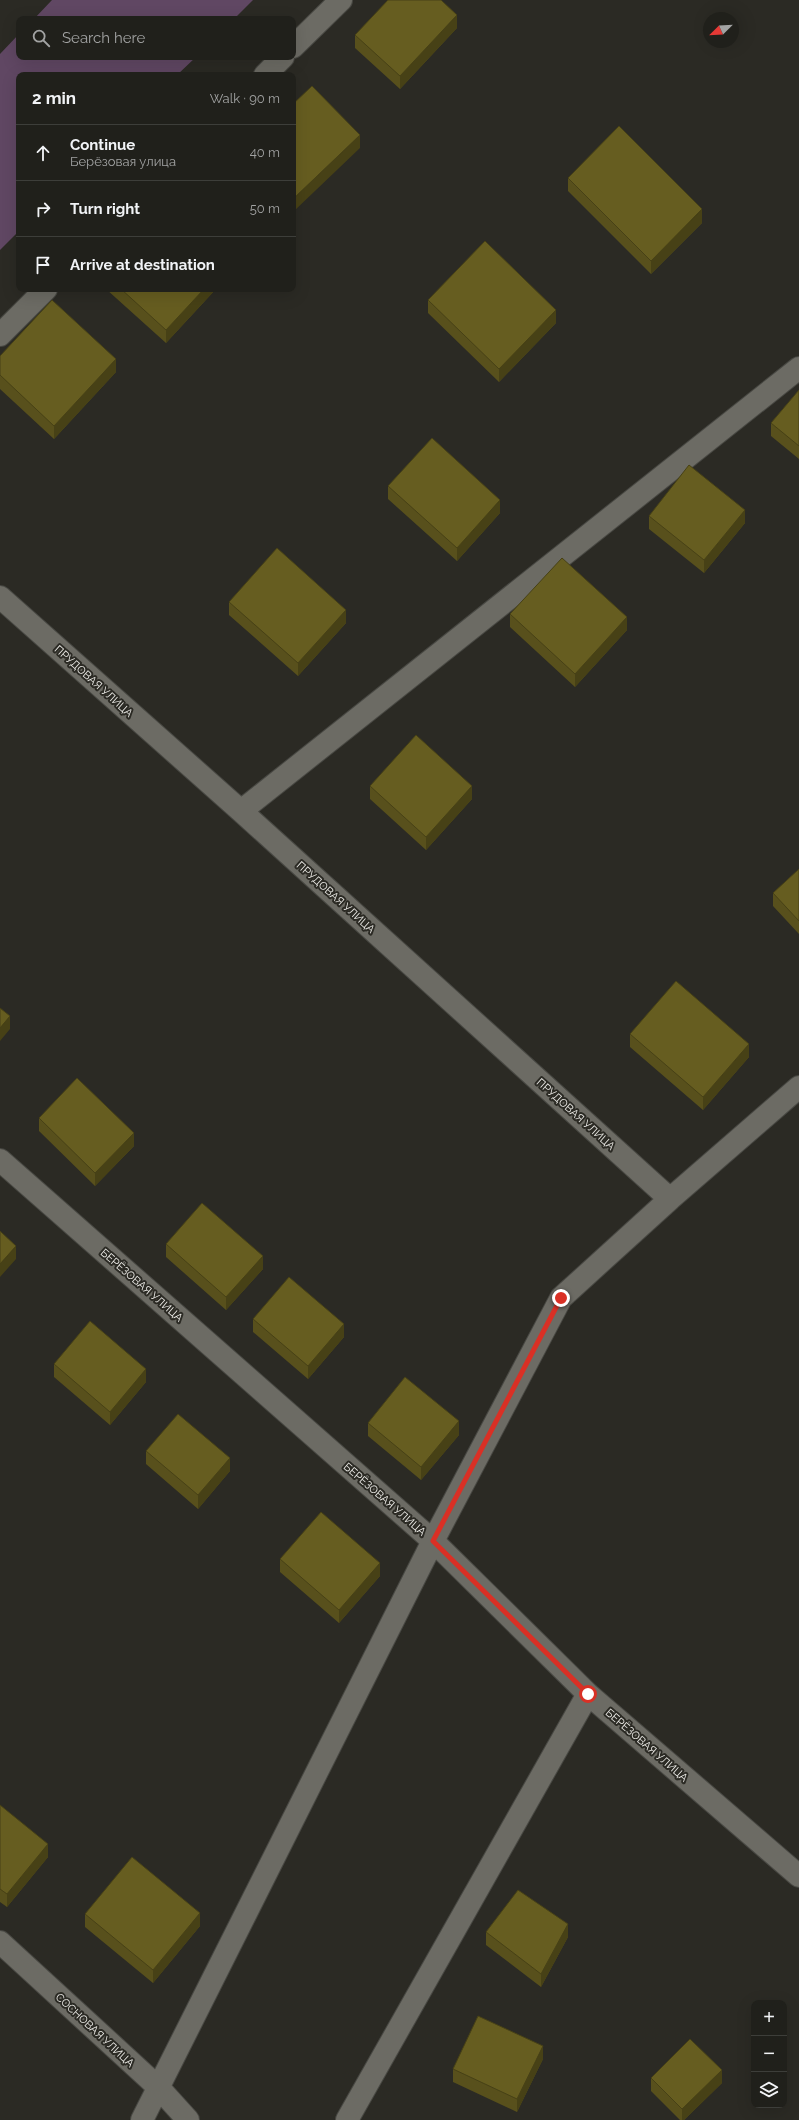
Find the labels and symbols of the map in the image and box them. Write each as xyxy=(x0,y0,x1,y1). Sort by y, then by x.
north arrow xyxy=(703,12,739,48)
street label: ПРУДОВАЯ УЛИЦА xyxy=(52,643,136,720)
street label: ПРУДОВАЯ УЛИЦА xyxy=(294,859,378,936)
street label: ПРУДОВАЯ УЛИЦА xyxy=(534,1076,618,1153)
street label: БЕРЁЗОВАЯ УЛИЦА xyxy=(98,1246,186,1325)
route end xyxy=(552,1289,570,1307)
street label: БЕРЁЗОВАЯ УЛИЦА xyxy=(341,1460,429,1539)
route start xyxy=(579,1685,597,1703)
street label: БЕРЁЗОВАЯ УЛИЦА xyxy=(603,1706,691,1785)
street label: СОСНОВАЯ УЛИЦА xyxy=(53,1991,137,2071)

